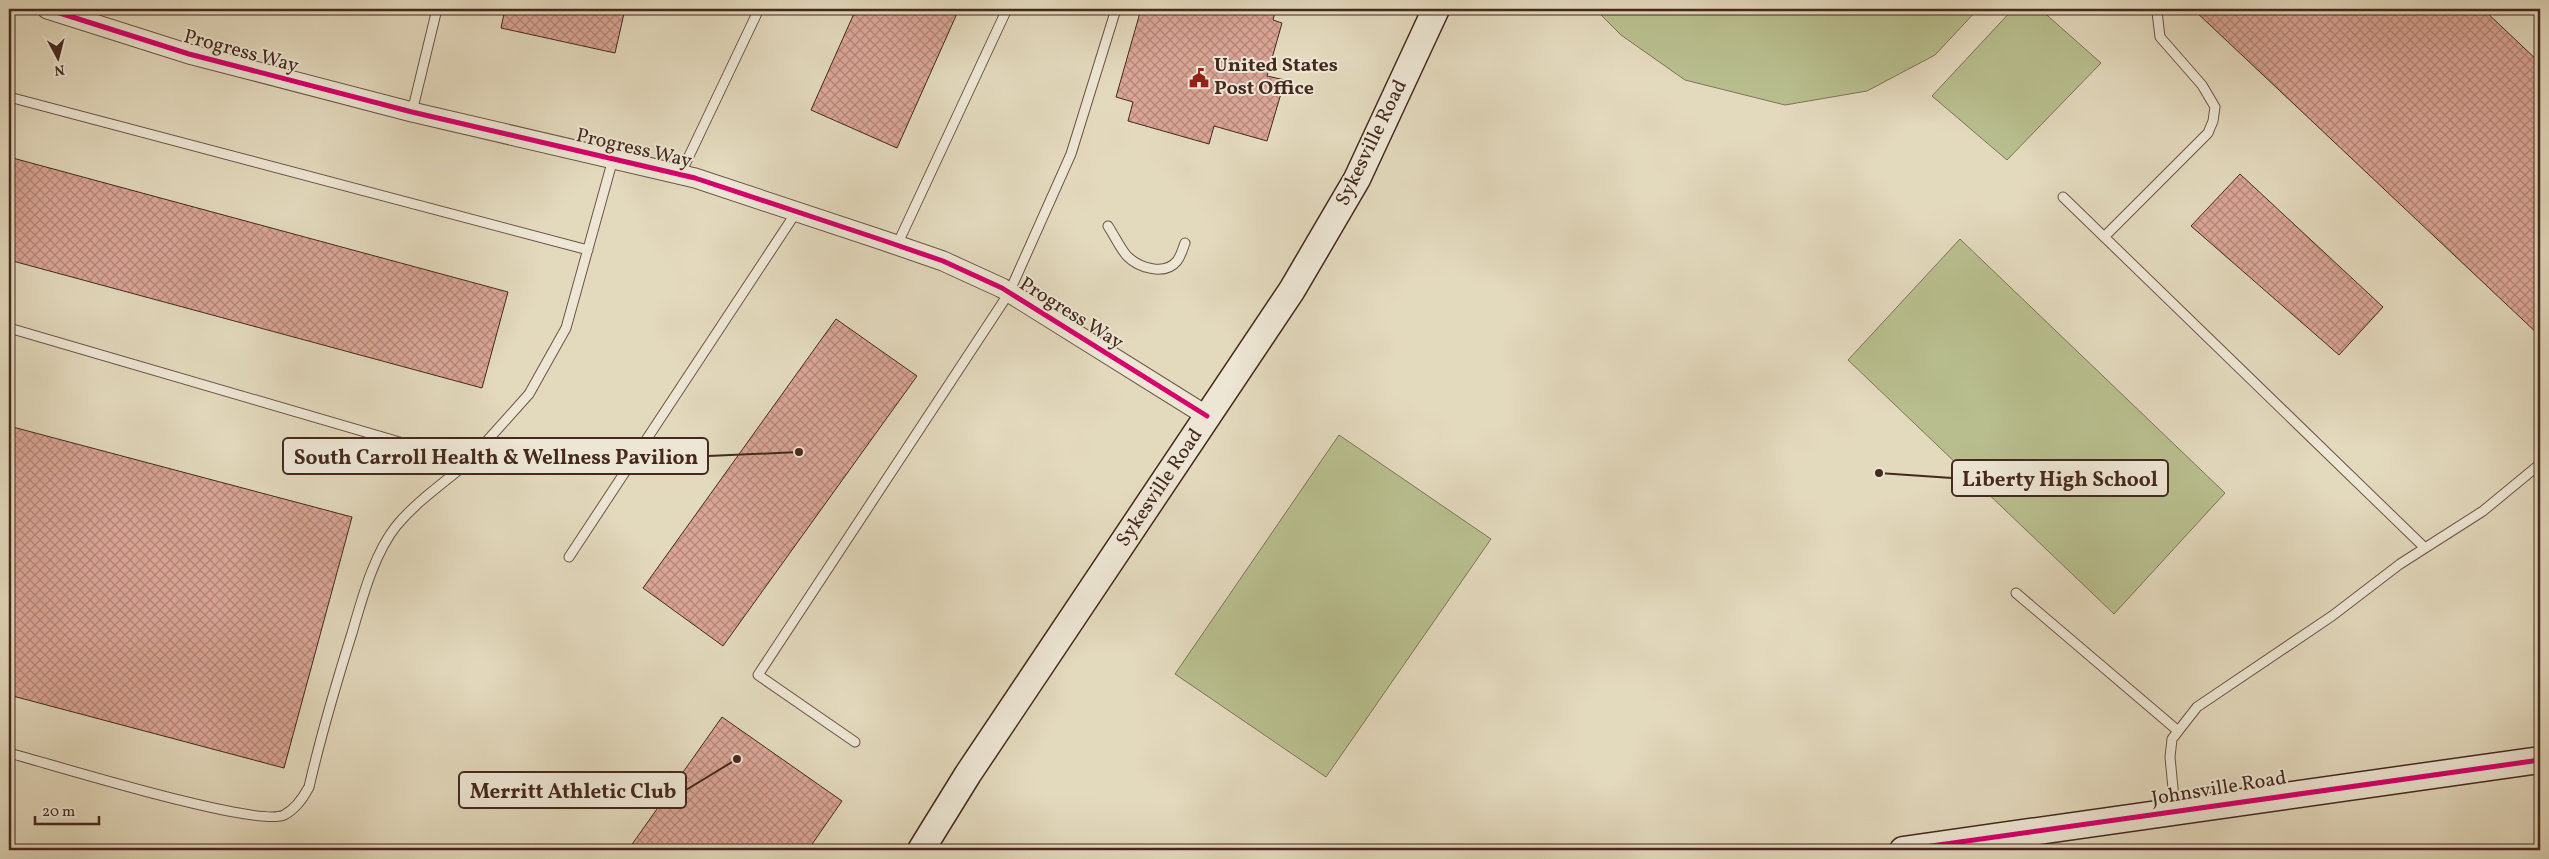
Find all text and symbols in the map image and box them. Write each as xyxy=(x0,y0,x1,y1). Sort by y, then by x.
street label: Progress Way xyxy=(180,23,302,81)
north arrow xyxy=(32,32,82,82)
place label: United States Post Office xyxy=(1214,52,1338,103)
text: N xyxy=(53,59,66,79)
public building icon: United States Post Office xyxy=(1188,67,1210,89)
street label: Sykesville Road xyxy=(1329,75,1415,211)
street label: Progress Way xyxy=(573,122,695,176)
street label: Progress Way xyxy=(1014,271,1129,357)
street label: Sykesville Road xyxy=(1110,423,1210,553)
callout: South Carroll Health & Wellness Pavilion xyxy=(283,438,708,474)
text: South Carroll Health & Wellness Pavilion xyxy=(294,444,698,473)
callout: Liberty High School xyxy=(1952,460,2168,496)
text: Liberty High School xyxy=(1962,466,2158,495)
street label: Johnsville Road xyxy=(2150,765,2288,813)
callout: Merritt Athletic Club xyxy=(459,772,686,808)
text: Merritt Athletic Club xyxy=(470,778,676,807)
scale bar xyxy=(35,794,99,826)
text: 20 m xyxy=(42,802,75,823)

